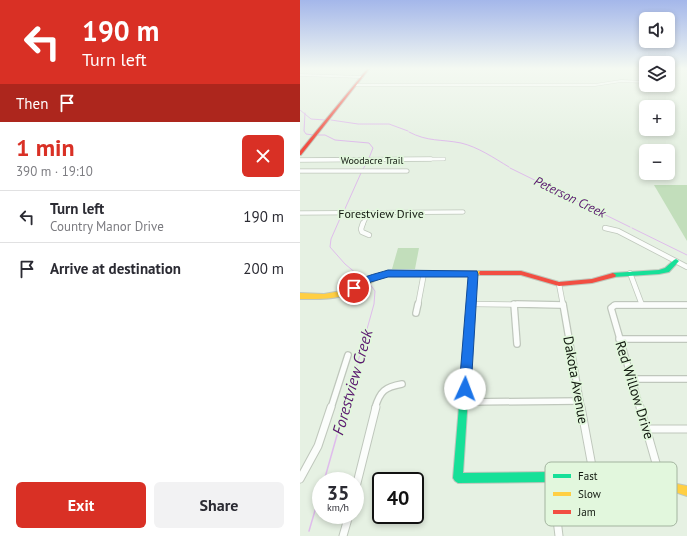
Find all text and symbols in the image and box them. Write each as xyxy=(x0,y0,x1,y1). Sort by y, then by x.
text: 190 m xyxy=(82,12,159,49)
map controls xyxy=(639,12,675,180)
button: sound xyxy=(639,12,675,48)
icon: left xyxy=(16,16,68,68)
text: Turn left xyxy=(82,48,147,71)
button: layers xyxy=(639,56,675,92)
icon: arrive xyxy=(56,92,78,114)
text: Then xyxy=(16,94,48,113)
button: + xyxy=(639,100,675,136)
text: 1 min xyxy=(16,132,75,163)
button: close xyxy=(242,135,284,177)
button: − xyxy=(639,144,675,180)
street label: Woodacre Trail xyxy=(341,154,403,167)
text: 390 m · 19:10 xyxy=(16,163,93,180)
water label: Peterson Creek xyxy=(531,172,610,222)
text: Turn left xyxy=(50,199,104,218)
icon: left xyxy=(16,206,38,228)
street label: Forestview Drive xyxy=(338,206,424,221)
text: 190 m xyxy=(243,207,284,226)
text: Country Manor Drive xyxy=(50,218,164,235)
icon: arrive xyxy=(16,258,38,280)
text: Arrive at destination xyxy=(50,259,181,278)
text: 200 m xyxy=(243,259,284,278)
pin xyxy=(337,271,371,305)
icon: arrive xyxy=(343,277,365,299)
water label: Forestview Creek xyxy=(327,326,377,437)
street label: Dakota Avenue xyxy=(559,335,593,425)
street label: Red Willow Drive xyxy=(612,339,658,441)
position arrow xyxy=(444,368,486,410)
legend xyxy=(545,462,677,526)
text: Fast xyxy=(578,469,598,483)
speed limit sign: 40 xyxy=(372,472,424,524)
text: 35 xyxy=(327,480,349,506)
button: Exit xyxy=(16,482,146,528)
button: Share xyxy=(154,482,284,528)
text: Slow xyxy=(578,487,601,501)
text: km/h xyxy=(327,501,349,514)
text: Jam xyxy=(577,505,596,519)

